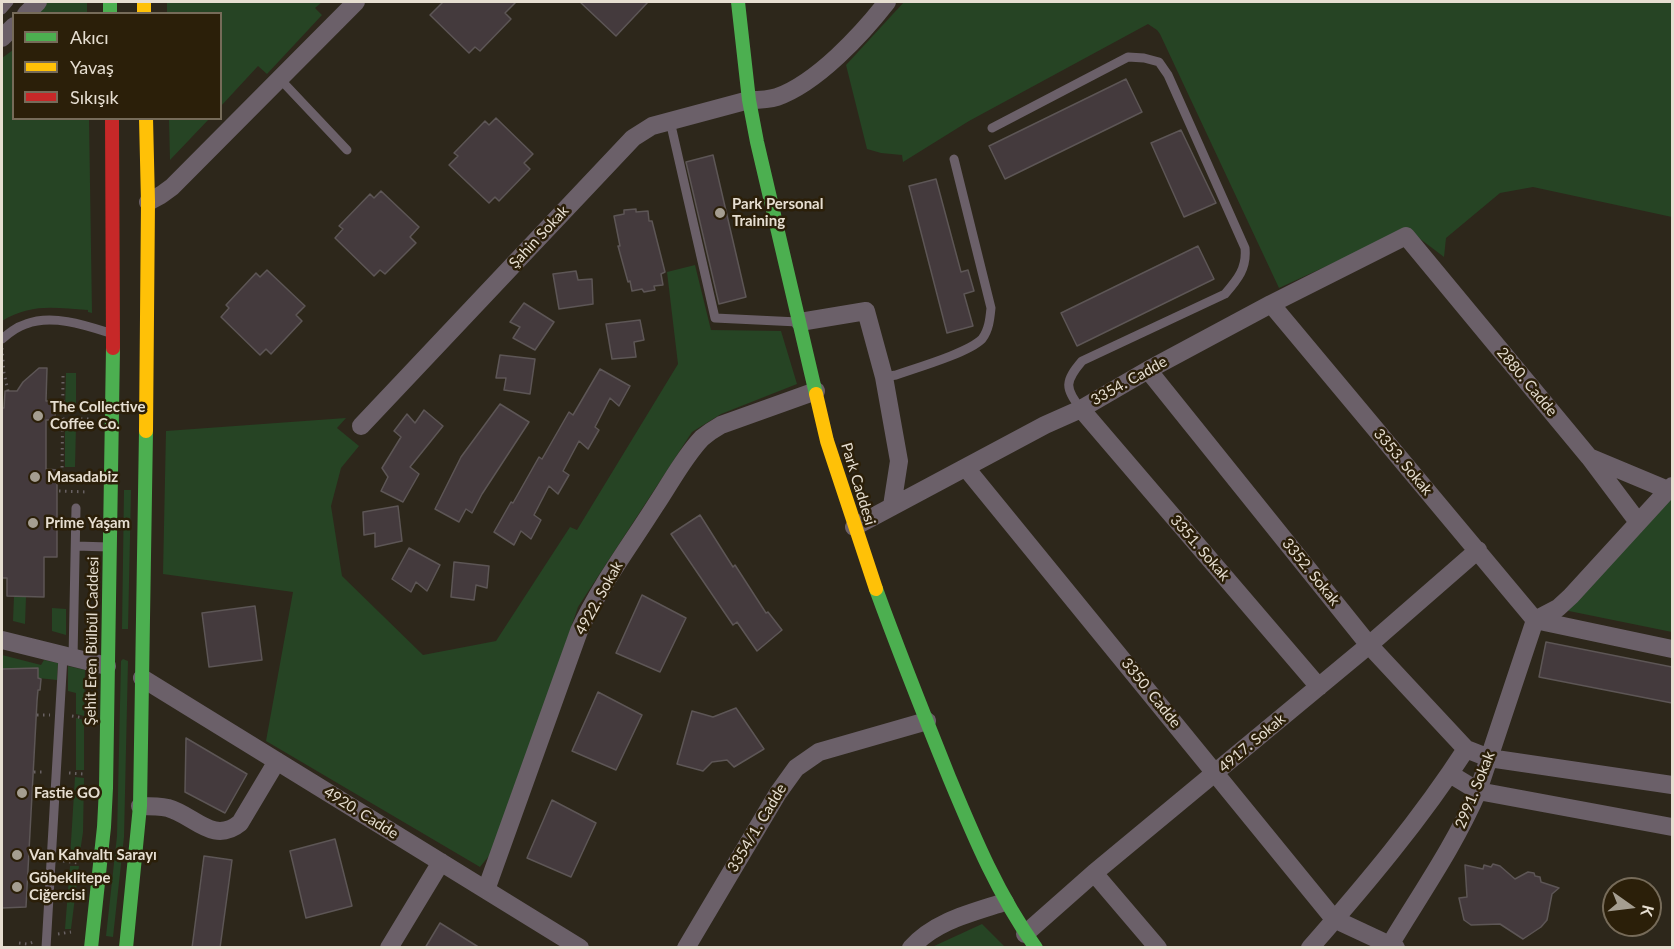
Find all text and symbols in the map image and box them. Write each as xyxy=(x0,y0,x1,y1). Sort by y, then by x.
legend xyxy=(12,12,222,120)
text: Akıcı xyxy=(70,26,109,48)
text: Yavaş xyxy=(70,56,114,78)
text: Sıkışık xyxy=(70,86,119,108)
place label: Park Personal Training xyxy=(732,195,823,230)
street label: Şahin Sokak xyxy=(505,202,573,272)
marker: Park Personal Training xyxy=(713,206,727,220)
street label: 2880. Cadde xyxy=(1493,344,1561,420)
street label: 3354. Cadde xyxy=(1088,353,1170,409)
place label: The Collective Coffee Co. xyxy=(50,398,145,433)
marker: The Collective Coffee Co. xyxy=(31,409,45,423)
street label: 3353. Sokak xyxy=(1370,425,1436,499)
street label: Park Caddesi xyxy=(837,441,879,527)
place label: Masadabiz xyxy=(47,468,118,486)
marker: Masadabiz xyxy=(28,470,42,484)
street label: 3351. Sokak xyxy=(1166,511,1234,585)
place label: Prime Yaşam xyxy=(45,514,130,532)
marker: Prime Yaşam xyxy=(26,516,40,530)
street label: 3352. Sokak xyxy=(1278,535,1344,609)
street label: Şehit Eren Bülbül Caddesi xyxy=(82,556,102,726)
street label: 4922. Sokak xyxy=(571,558,627,638)
street label: 3350. Cadde xyxy=(1117,655,1185,731)
street label: 4917. Sokak xyxy=(1215,710,1289,776)
street label: 2991. Sokak xyxy=(1451,749,1499,831)
street label: 3354/1. Cadde xyxy=(724,781,790,875)
street label: 4920. Cadde xyxy=(320,783,402,843)
place label: Fastie GO xyxy=(34,784,100,802)
marker: Fastie GO xyxy=(15,786,29,800)
place label: Van Kahvaltı Sarayı xyxy=(29,846,157,864)
marker: Van Kahvaltı Sarayı xyxy=(10,848,24,862)
place label: Göbeklitepe Ciğercisi xyxy=(29,869,111,904)
north arrow xyxy=(1602,877,1662,937)
marker: Göbeklitepe Ciğercisi xyxy=(10,880,24,894)
text: K xyxy=(1637,903,1659,919)

